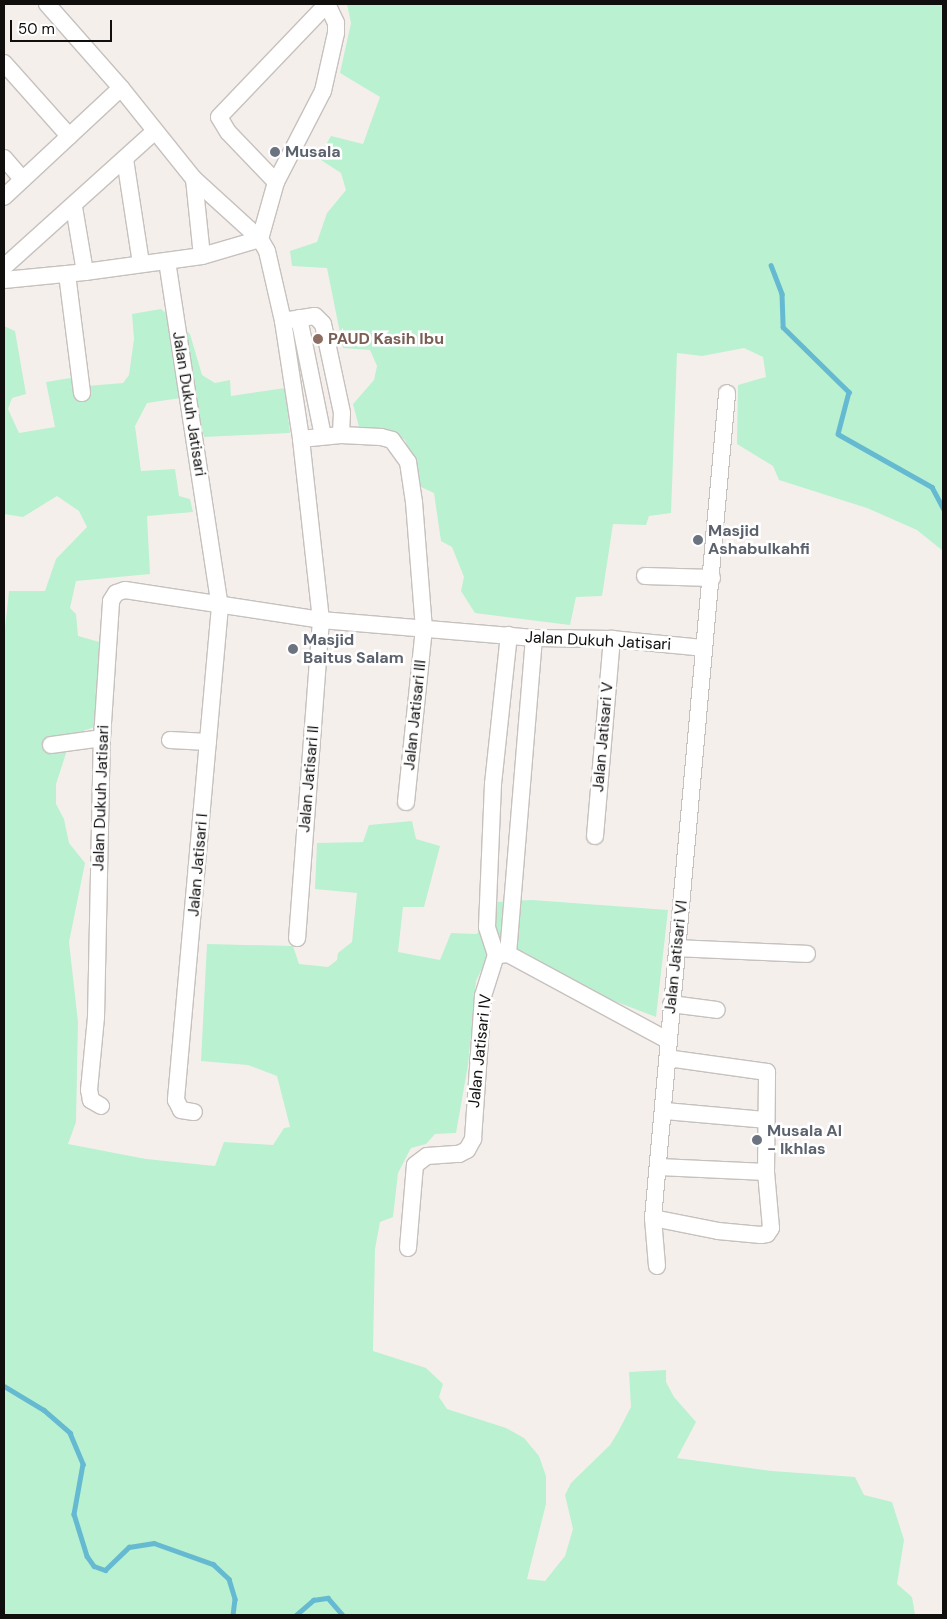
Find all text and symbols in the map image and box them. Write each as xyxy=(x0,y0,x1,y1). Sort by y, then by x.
scale bar xyxy=(12,10,115,42)
text: 50 m xyxy=(18,19,55,39)
place label: Musala xyxy=(285,142,341,162)
marker: Musala xyxy=(269,146,281,158)
place label: PAUD Kasih Ibu xyxy=(328,329,444,349)
street label: Jalan Dukuh Jatisari xyxy=(168,330,210,478)
marker: PAUD Kasih Ibu xyxy=(312,333,324,345)
place label: Masjid Ashabulkahfi xyxy=(708,521,810,559)
marker: Masjid Ashabulkahfi xyxy=(692,534,704,546)
street label: Jalan Dukuh Jatisari xyxy=(524,628,672,654)
place label: Masjid Baitus Salam xyxy=(303,630,404,668)
marker: Masjid Baitus Salam xyxy=(287,643,299,655)
street label: Jalan Jatisari III xyxy=(400,659,430,771)
street label: Jalan Jatisari V xyxy=(589,681,617,793)
street label: Jalan Dukuh Jatisari xyxy=(89,725,113,871)
street label: Jalan Jatisari II xyxy=(295,725,323,833)
street label: Jalan Jatisari I xyxy=(184,813,212,917)
street label: Jalan Jatisari VI xyxy=(660,899,692,1015)
street label: Jalan Jatisari IV xyxy=(464,993,496,1109)
place label: Musala Al - Ikhlas xyxy=(767,1121,842,1159)
marker: Musala Al - Ikhlas xyxy=(751,1134,763,1146)

